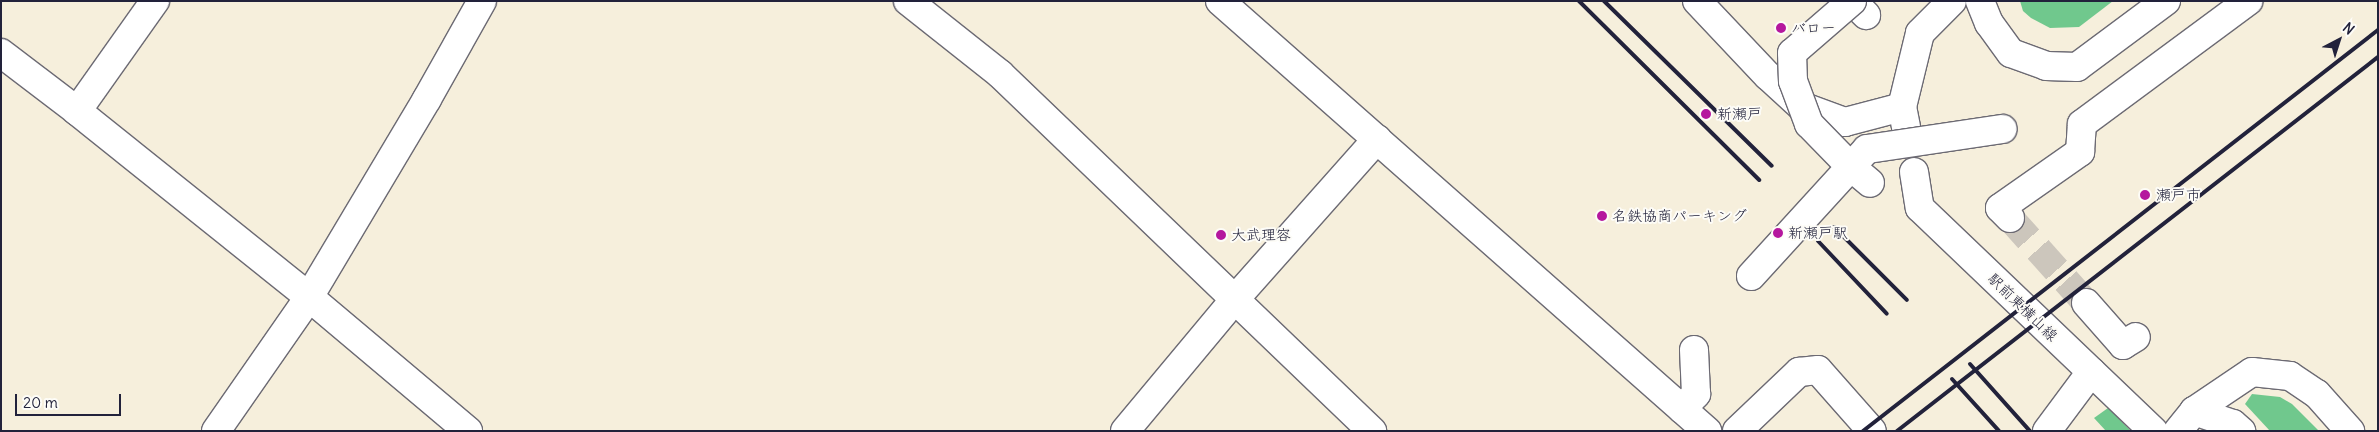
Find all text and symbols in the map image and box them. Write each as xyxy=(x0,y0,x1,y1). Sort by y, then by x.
north arrow xyxy=(2314,15,2364,65)
place label: バロー xyxy=(1791,19,1836,37)
text: N xyxy=(2339,19,2358,39)
marker: バロー xyxy=(1775,22,1787,34)
place label: 新瀬戸 xyxy=(1717,105,1762,123)
marker: 新瀬戸 xyxy=(1699,107,1713,121)
place label: 瀬戸市 xyxy=(2156,186,2201,204)
marker: 瀬戸市 xyxy=(2138,188,2152,202)
place label: 名鉄協商パーキング xyxy=(1612,207,1747,225)
marker: 名鉄協商パーキング xyxy=(1596,210,1608,222)
place label: 新瀬戸駅 xyxy=(1788,224,1848,242)
place label: 大武理容 xyxy=(1231,226,1291,244)
marker: 新瀬戸駅 xyxy=(1772,227,1784,239)
marker: 大武理容 xyxy=(1215,229,1227,241)
street label: 駅前東横山線 xyxy=(1984,269,2062,345)
scale bar xyxy=(18,384,124,416)
text: 20 m xyxy=(23,393,58,412)

